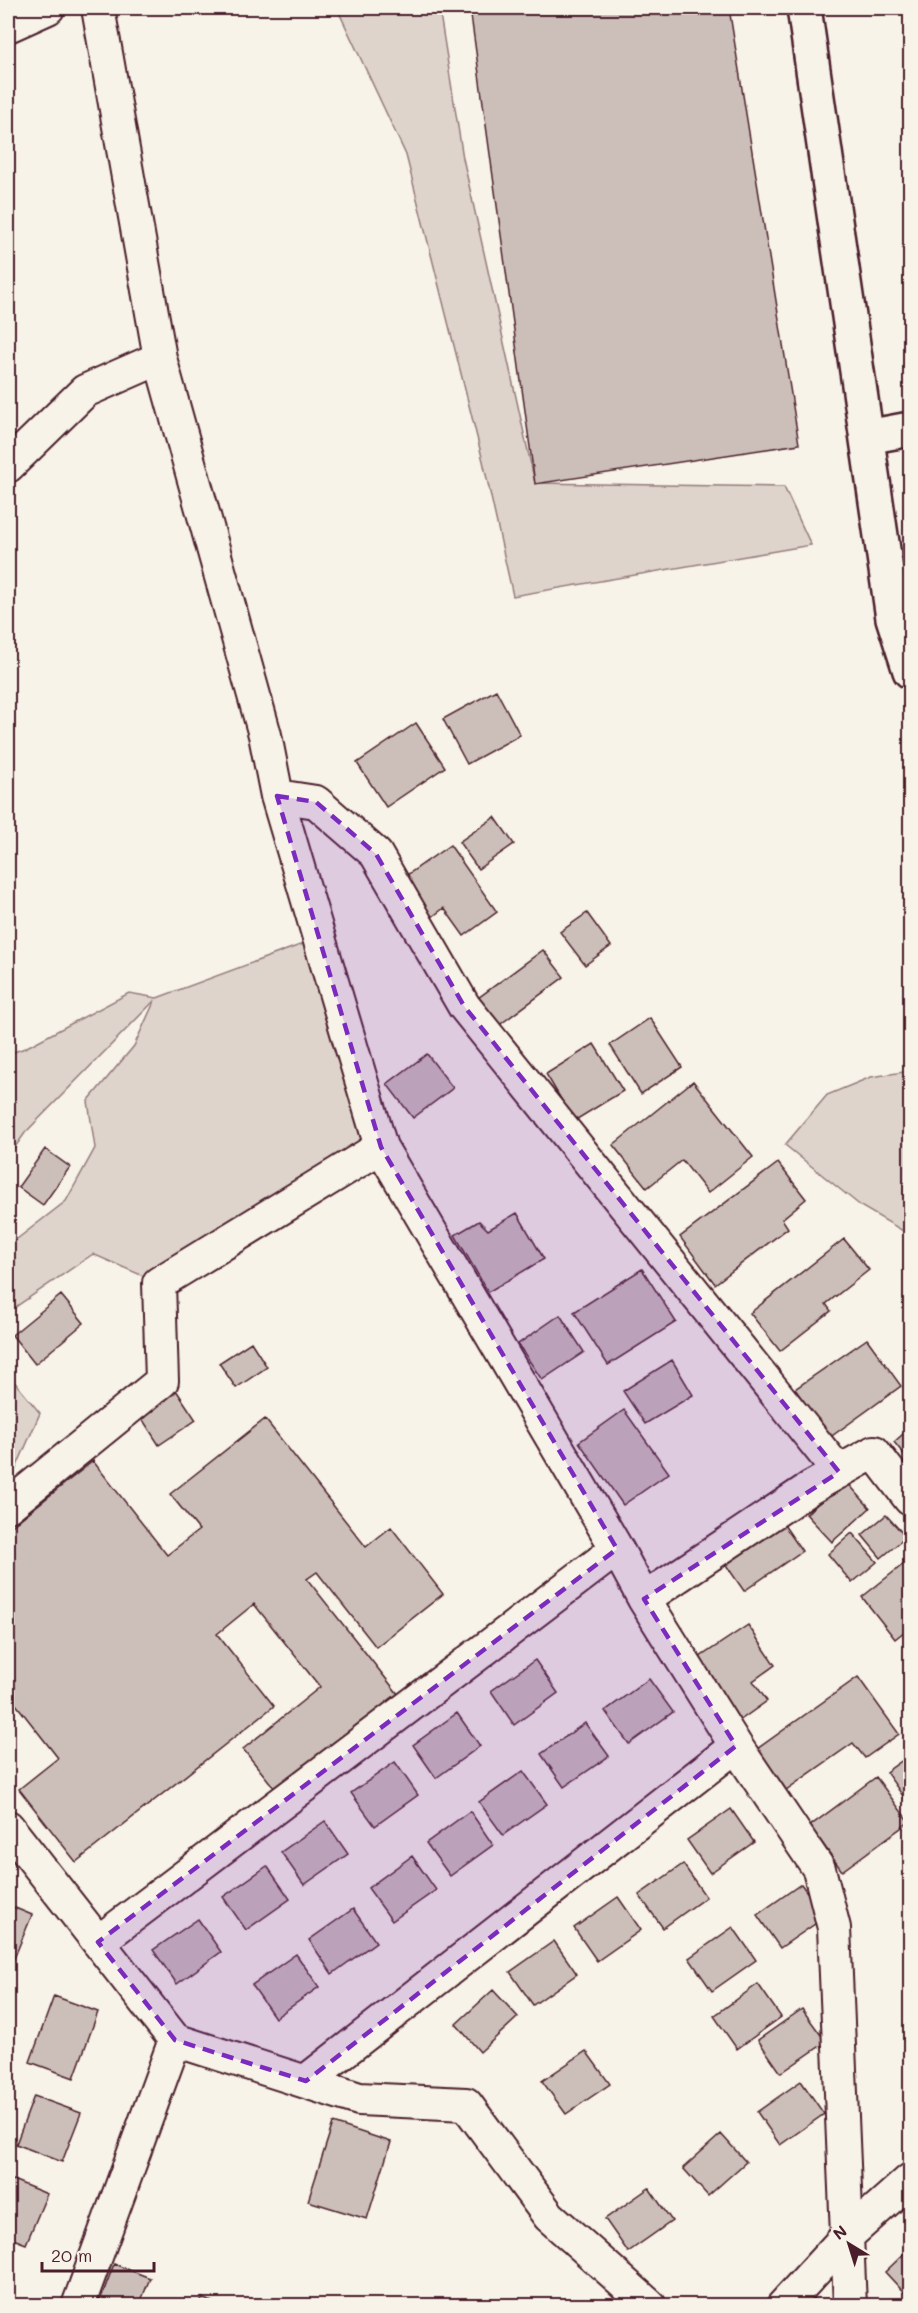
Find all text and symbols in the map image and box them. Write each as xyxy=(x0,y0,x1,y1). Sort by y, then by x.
north arrow xyxy=(819,2214,879,2274)
text: N xyxy=(828,2220,851,2244)
scale bar xyxy=(42,2235,154,2273)
text: 20 m xyxy=(51,2243,92,2267)

